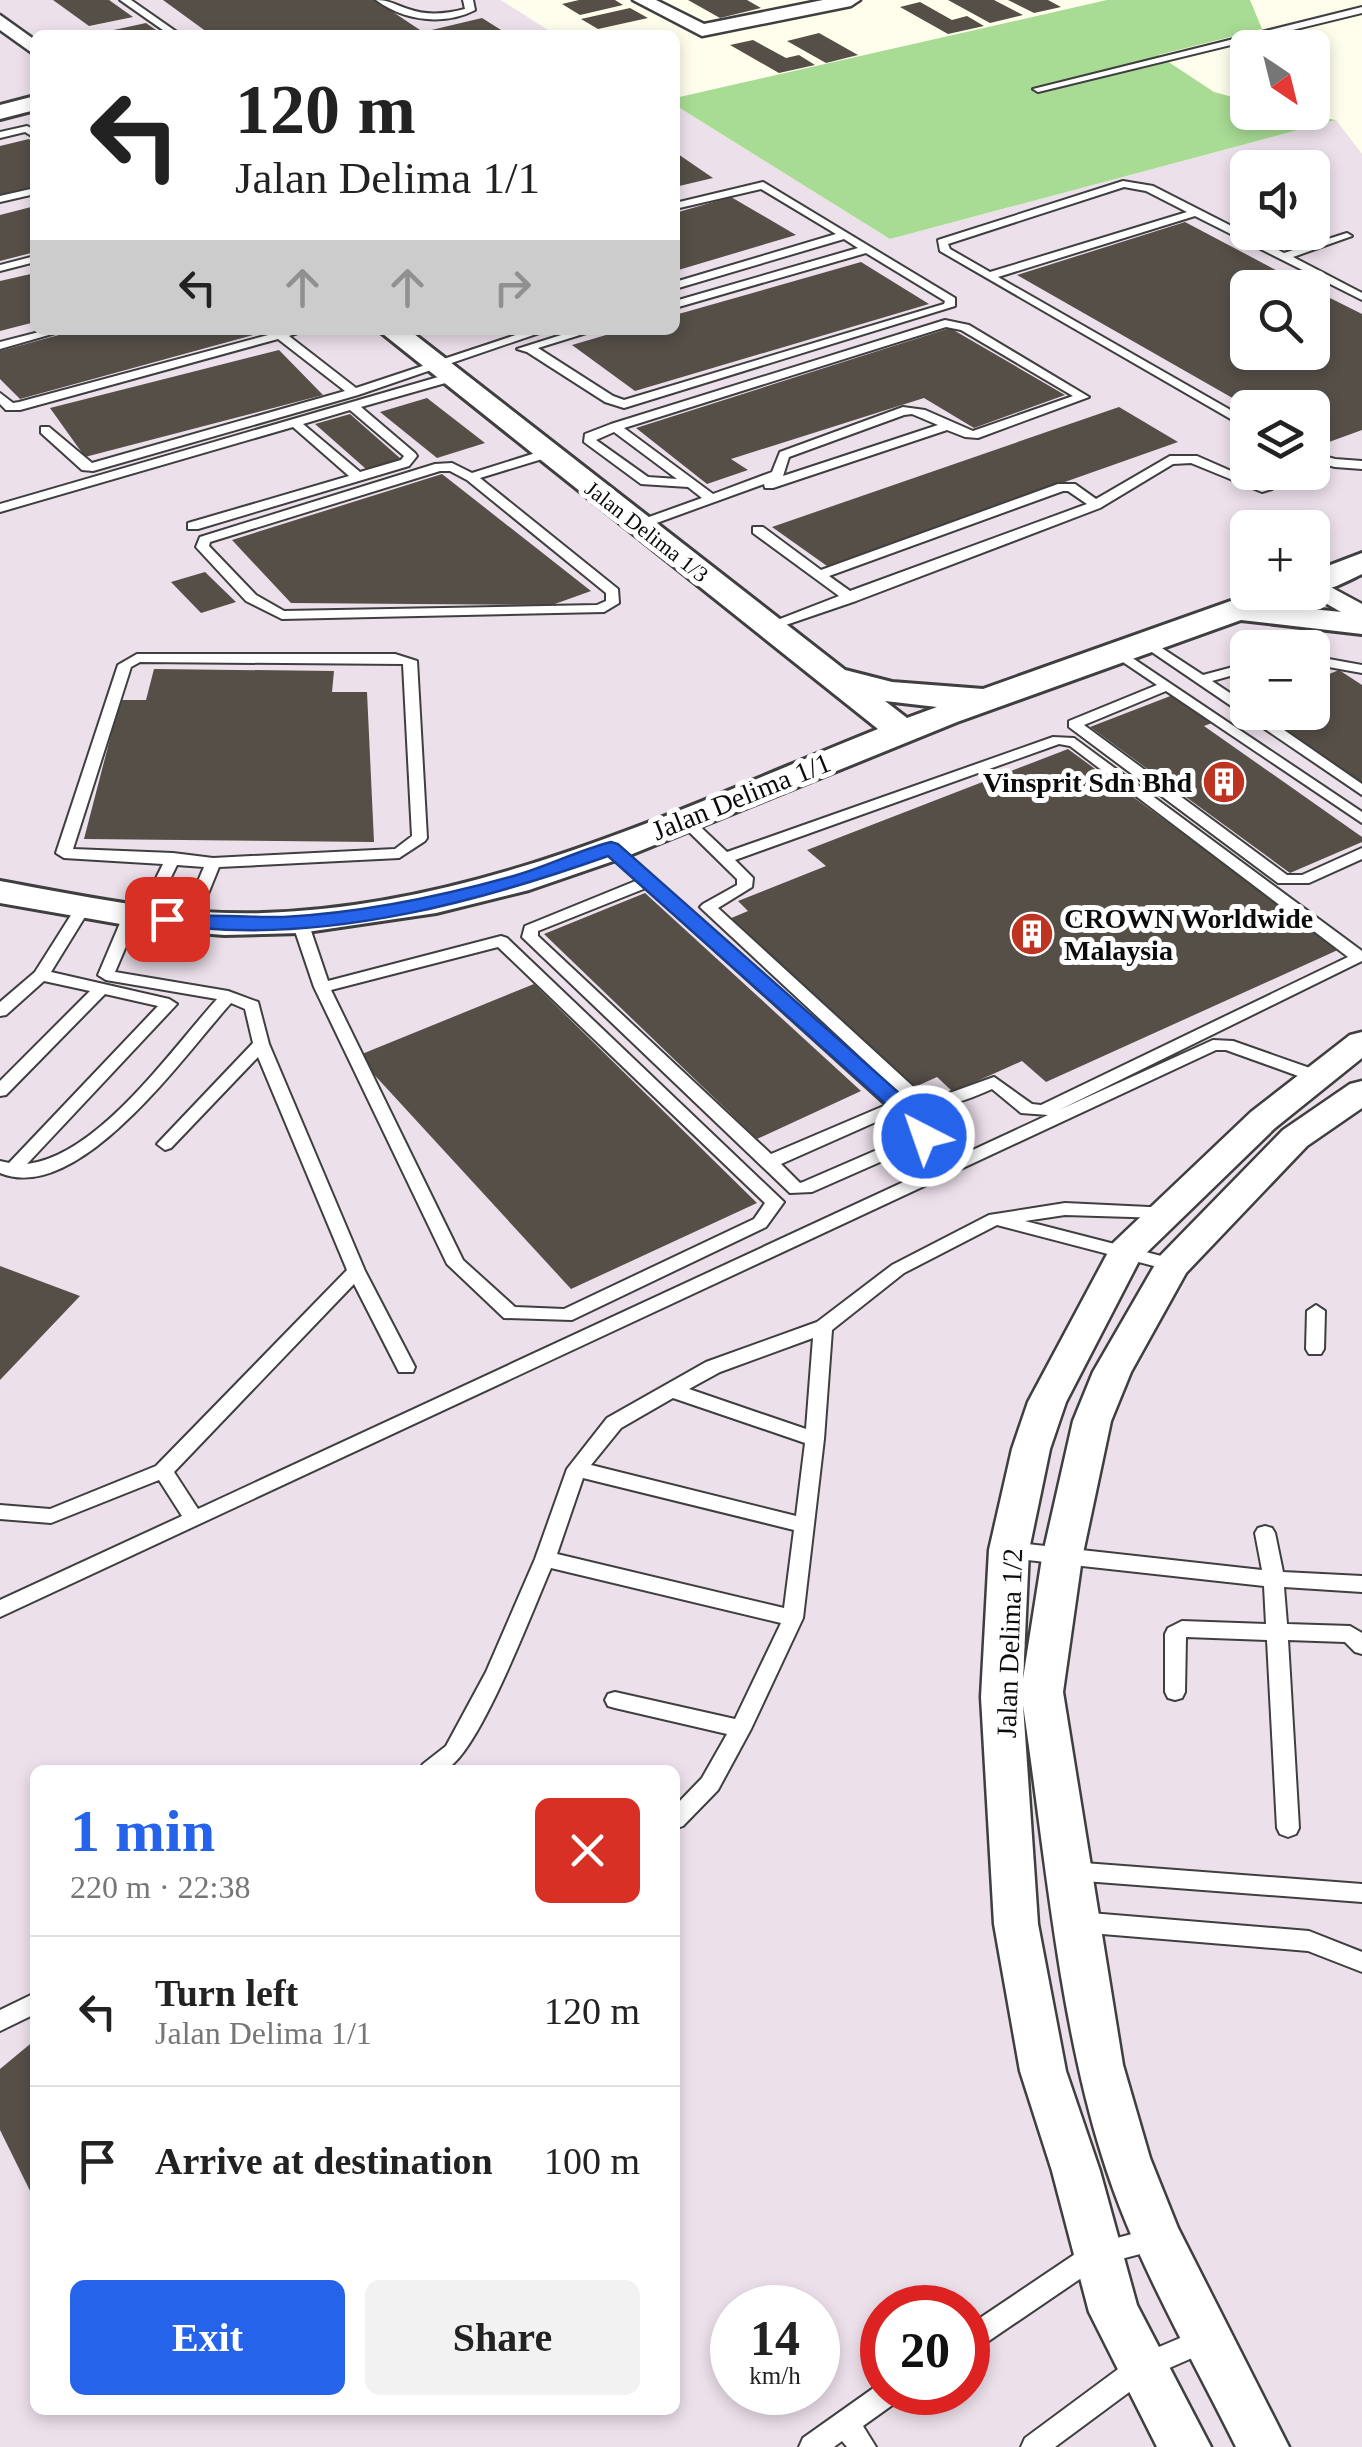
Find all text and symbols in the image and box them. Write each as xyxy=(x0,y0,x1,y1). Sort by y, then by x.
north arrow xyxy=(1230,30,1330,130)
map controls xyxy=(1230,30,1330,730)
icon: left xyxy=(70,70,200,200)
text: 120 m xyxy=(235,71,416,148)
button: sound xyxy=(1230,150,1330,250)
text: Jalan Delima 1/1 xyxy=(235,153,540,203)
icon: left xyxy=(170,260,225,315)
icon: ahead xyxy=(275,260,330,315)
icon: ahead xyxy=(380,260,435,315)
icon: right xyxy=(485,260,540,315)
button: search xyxy=(1230,270,1330,370)
button: layers xyxy=(1230,390,1330,490)
street label: Jalan Delima 1/3 xyxy=(580,476,713,587)
button: + xyxy=(1230,510,1330,610)
button: − xyxy=(1230,630,1330,730)
street label: Jalan Delima 1/1 xyxy=(647,747,835,846)
building icon: Vinsprit Sdn Bhd xyxy=(1201,759,1247,805)
place label: Vinsprit Sdn Bhd xyxy=(983,767,1192,798)
pin xyxy=(125,877,210,962)
icon: arrive xyxy=(140,892,195,947)
place label: CROWN Worldwide Malaysia xyxy=(1064,903,1313,966)
building icon: CROWN Worldwide Malaysia xyxy=(1009,911,1055,957)
position arrow xyxy=(872,1084,976,1188)
street label: Jalan Delima 1/2 xyxy=(991,1548,1028,1738)
text: 1 min xyxy=(70,1798,215,1864)
button: close xyxy=(535,1798,640,1903)
text: 220 m · 22:38 xyxy=(70,1869,250,1905)
text: Turn left xyxy=(155,1972,298,2014)
icon: left xyxy=(70,1984,125,2039)
text: 120 m xyxy=(544,1990,640,2032)
text: Jalan Delima 1/1 xyxy=(155,2015,372,2051)
icon: arrive xyxy=(70,2134,125,2189)
text: Arrive at destination xyxy=(155,2140,493,2182)
text: 100 m xyxy=(544,2140,640,2182)
button: Exit xyxy=(70,2280,345,2395)
button: Share xyxy=(365,2280,640,2395)
speed limit sign: 20 xyxy=(860,2285,990,2415)
text: 14 xyxy=(750,2310,800,2366)
text: km/h xyxy=(749,2362,801,2389)

